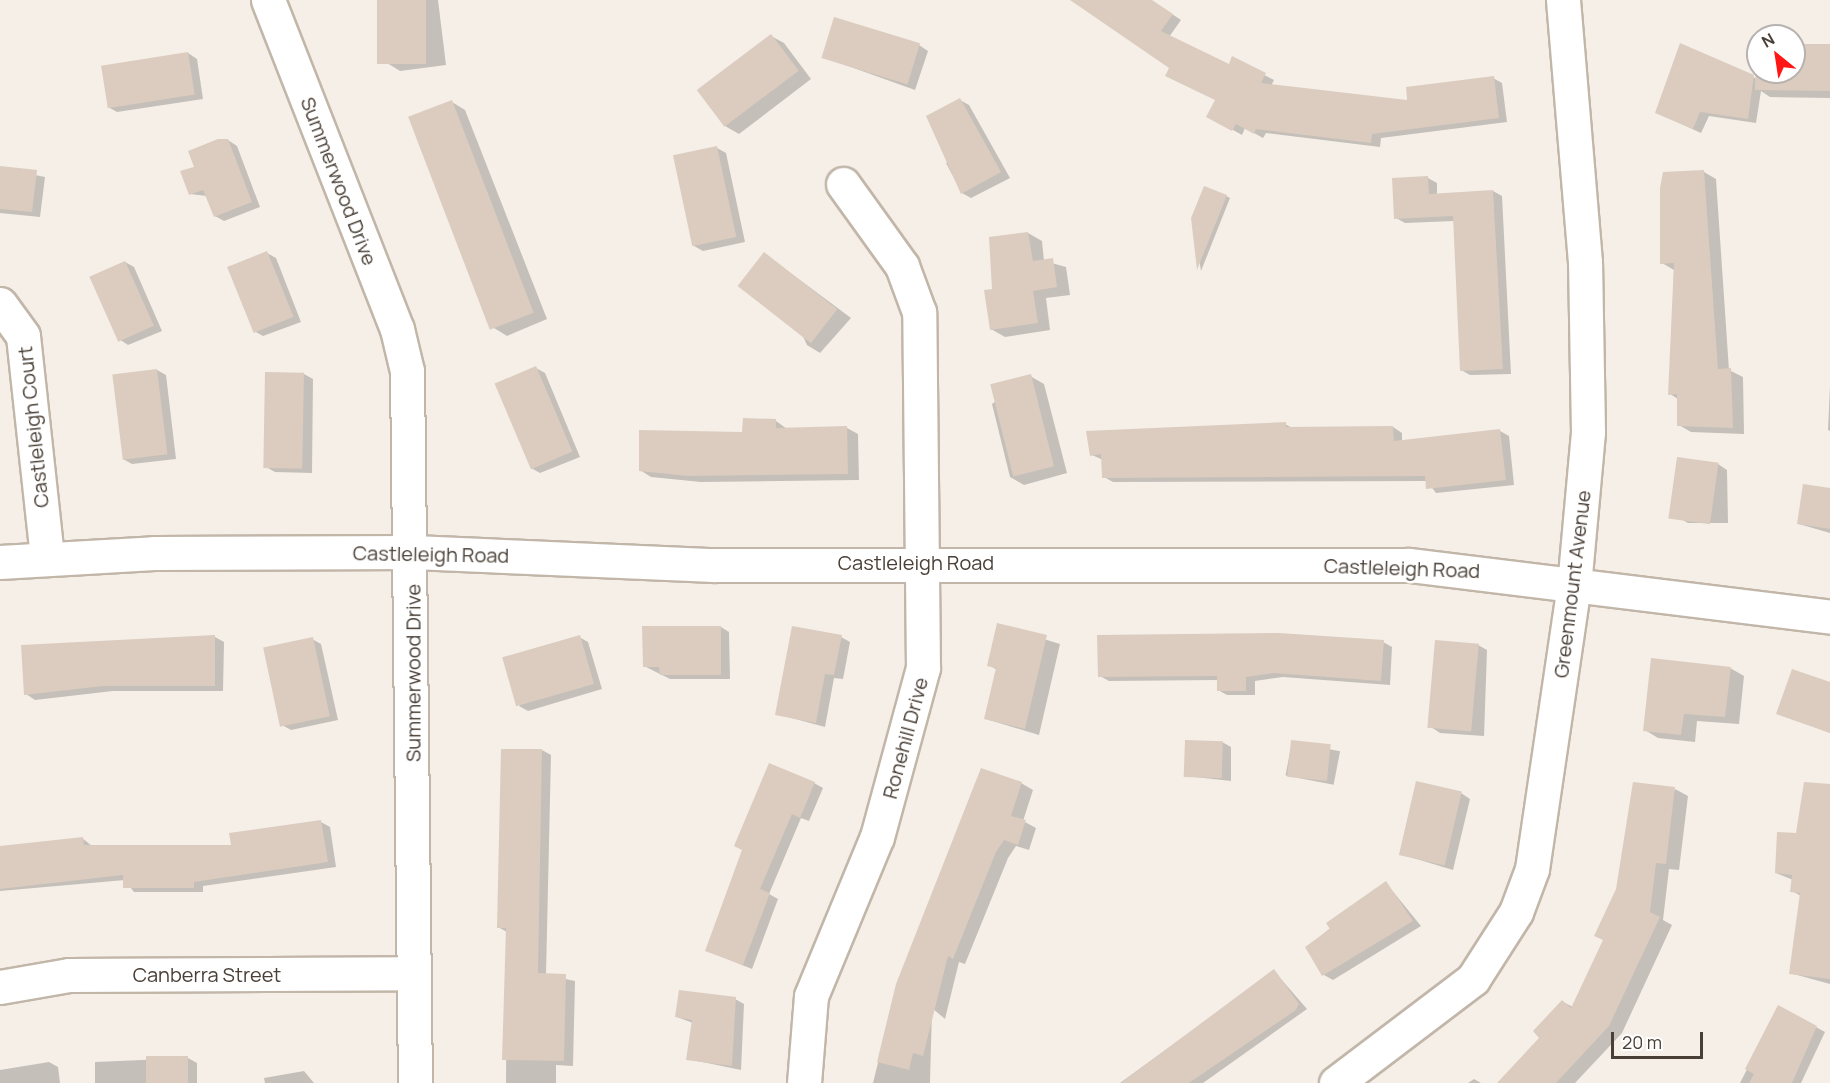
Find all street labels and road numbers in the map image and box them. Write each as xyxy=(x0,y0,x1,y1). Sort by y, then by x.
street label: Summerwood Drive xyxy=(296,94,382,268)
street label: Castleleigh Court xyxy=(13,345,53,509)
street label: Greenmount Avenue xyxy=(1549,489,1595,679)
street label: Castleleigh Road xyxy=(353,541,509,567)
street label: Castleleigh Road xyxy=(838,550,994,574)
street label: Castleleigh Road xyxy=(1323,553,1481,583)
street label: Summerwood Drive xyxy=(401,584,425,762)
street label: Ronehill Drive xyxy=(877,675,933,801)
street label: Canberra Street xyxy=(133,962,281,986)

